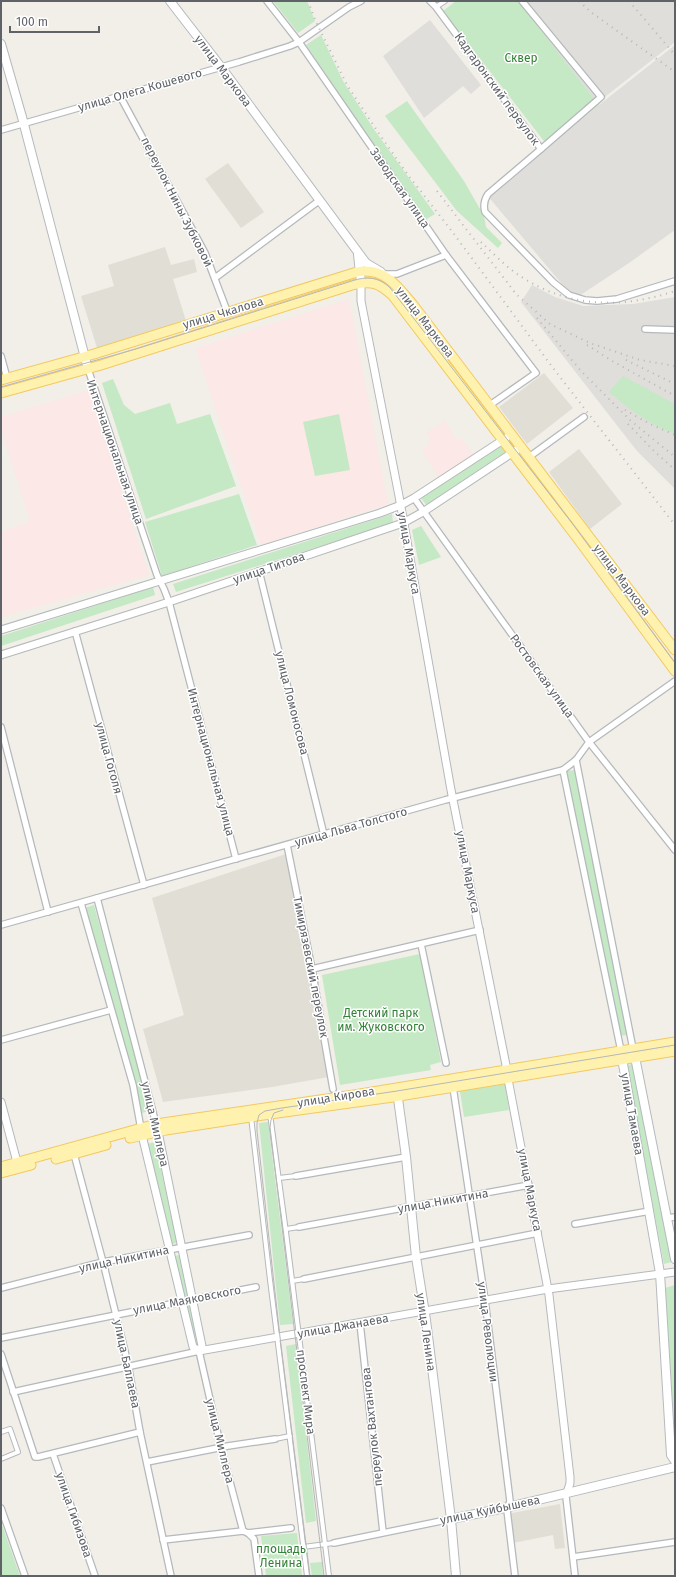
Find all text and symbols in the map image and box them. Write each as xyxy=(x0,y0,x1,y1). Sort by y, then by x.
scale bar xyxy=(10,8,99,34)
text: 100 m xyxy=(16,15,48,29)
street label: Кадгаронский переулок xyxy=(452,30,543,148)
street label: улица Маркова xyxy=(192,32,254,110)
park label: Сквер xyxy=(504,51,538,65)
street label: улица Олега Кошевого xyxy=(76,66,204,114)
street label: переулок Нины Зубковой xyxy=(138,135,216,269)
street label: Заводская улица xyxy=(367,145,433,231)
street label: улица Маркова xyxy=(393,284,457,360)
street label: улица Чкалова xyxy=(181,294,265,332)
street label: Интернациональная улица xyxy=(84,378,146,526)
street label: улица Маркуса xyxy=(395,510,423,596)
street label: улица Маркова xyxy=(591,541,653,619)
street label: улица Титова xyxy=(231,549,307,587)
street label: Ростовская улица xyxy=(507,632,577,720)
street label: улица Ломоносова xyxy=(272,650,312,756)
street label: Интернациональная улица xyxy=(184,686,238,838)
street label: улица Гоголя xyxy=(93,721,125,795)
street label: улица Льва Толстого xyxy=(293,804,409,850)
street label: улица Маркуса xyxy=(453,830,483,914)
street label: Тимирязевский переулок xyxy=(290,895,332,1040)
park label: Детский парк им. Жуковского xyxy=(337,1006,425,1034)
street label: улица Тамаева xyxy=(618,1072,646,1156)
street label: улица Миллера xyxy=(138,1080,172,1168)
street label: улица Кирова xyxy=(296,1084,376,1110)
street label: улица Маркуса xyxy=(515,1148,545,1232)
street label: улица Никитина xyxy=(397,1186,489,1216)
street label: улица Никитина xyxy=(78,1243,170,1275)
street label: улица Революции xyxy=(475,1281,501,1383)
street label: улица Маяковского xyxy=(132,1283,242,1317)
street label: улица Ленина xyxy=(414,1292,438,1372)
street label: улица Джанаева xyxy=(296,1311,390,1341)
street label: улица Баллаева xyxy=(111,1318,143,1410)
street label: проспект Мира xyxy=(294,1349,318,1435)
street label: переулок Вахтангова xyxy=(359,1367,385,1487)
street label: улица Миллера xyxy=(203,1397,237,1485)
street label: улица Гибизова xyxy=(53,1471,95,1559)
street label: улица Куйбышева xyxy=(439,1493,541,1527)
park label: площадь Ленина xyxy=(256,1542,306,1570)

